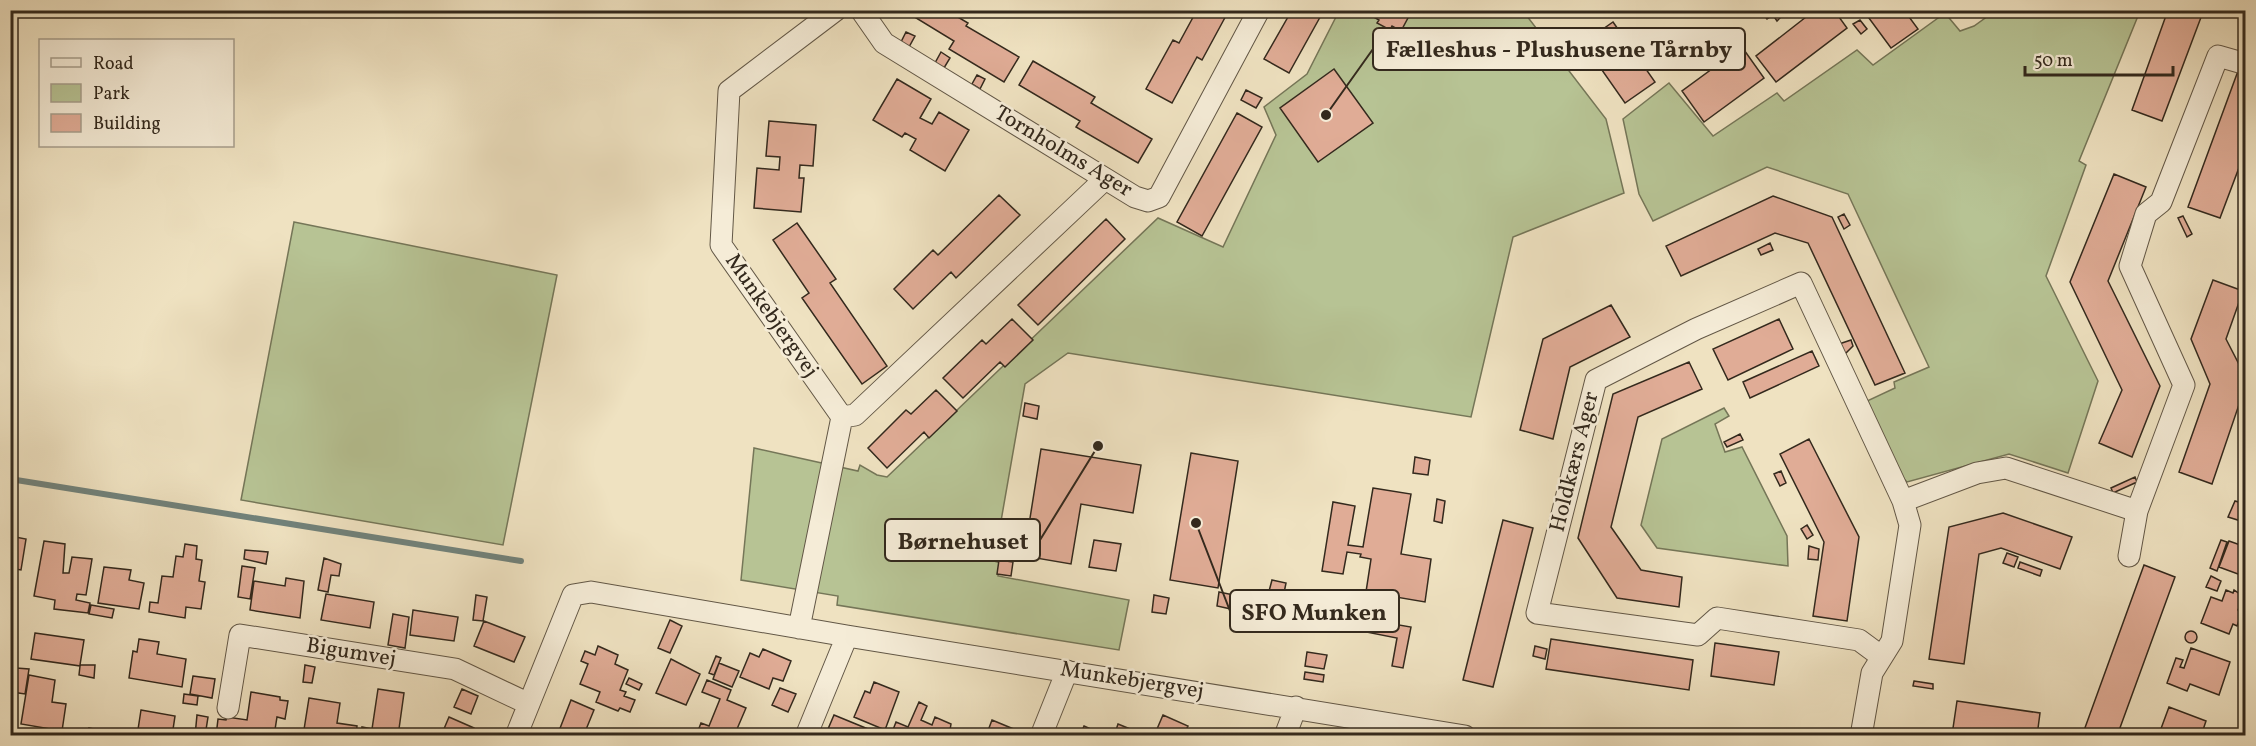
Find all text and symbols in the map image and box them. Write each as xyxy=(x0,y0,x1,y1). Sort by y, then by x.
callout: Fælleshus - Plushusene Tårnby xyxy=(1373,28,1745,70)
text: Fælleshus - Plushusene Tårnby xyxy=(1386,34,1733,68)
legend xyxy=(39,39,234,147)
scale bar xyxy=(2025,39,2174,77)
text: 50 m xyxy=(2034,49,2073,74)
text: Road xyxy=(93,52,134,77)
text: Park xyxy=(93,82,130,107)
street label: Tornholms Ager xyxy=(988,98,1138,206)
text: Building xyxy=(93,112,161,137)
street label: Munkebjergvej xyxy=(717,248,825,384)
street label: Holdkærs Ager xyxy=(1543,388,1607,536)
callout: Børnehuset xyxy=(885,519,1040,561)
text: Børnehuset xyxy=(897,526,1029,560)
callout: SFO Munken xyxy=(1230,590,1399,632)
text: SFO Munken xyxy=(1241,597,1387,631)
street label: Bigumvej xyxy=(304,631,398,675)
street label: Munkebjergvej xyxy=(1058,654,1206,708)

